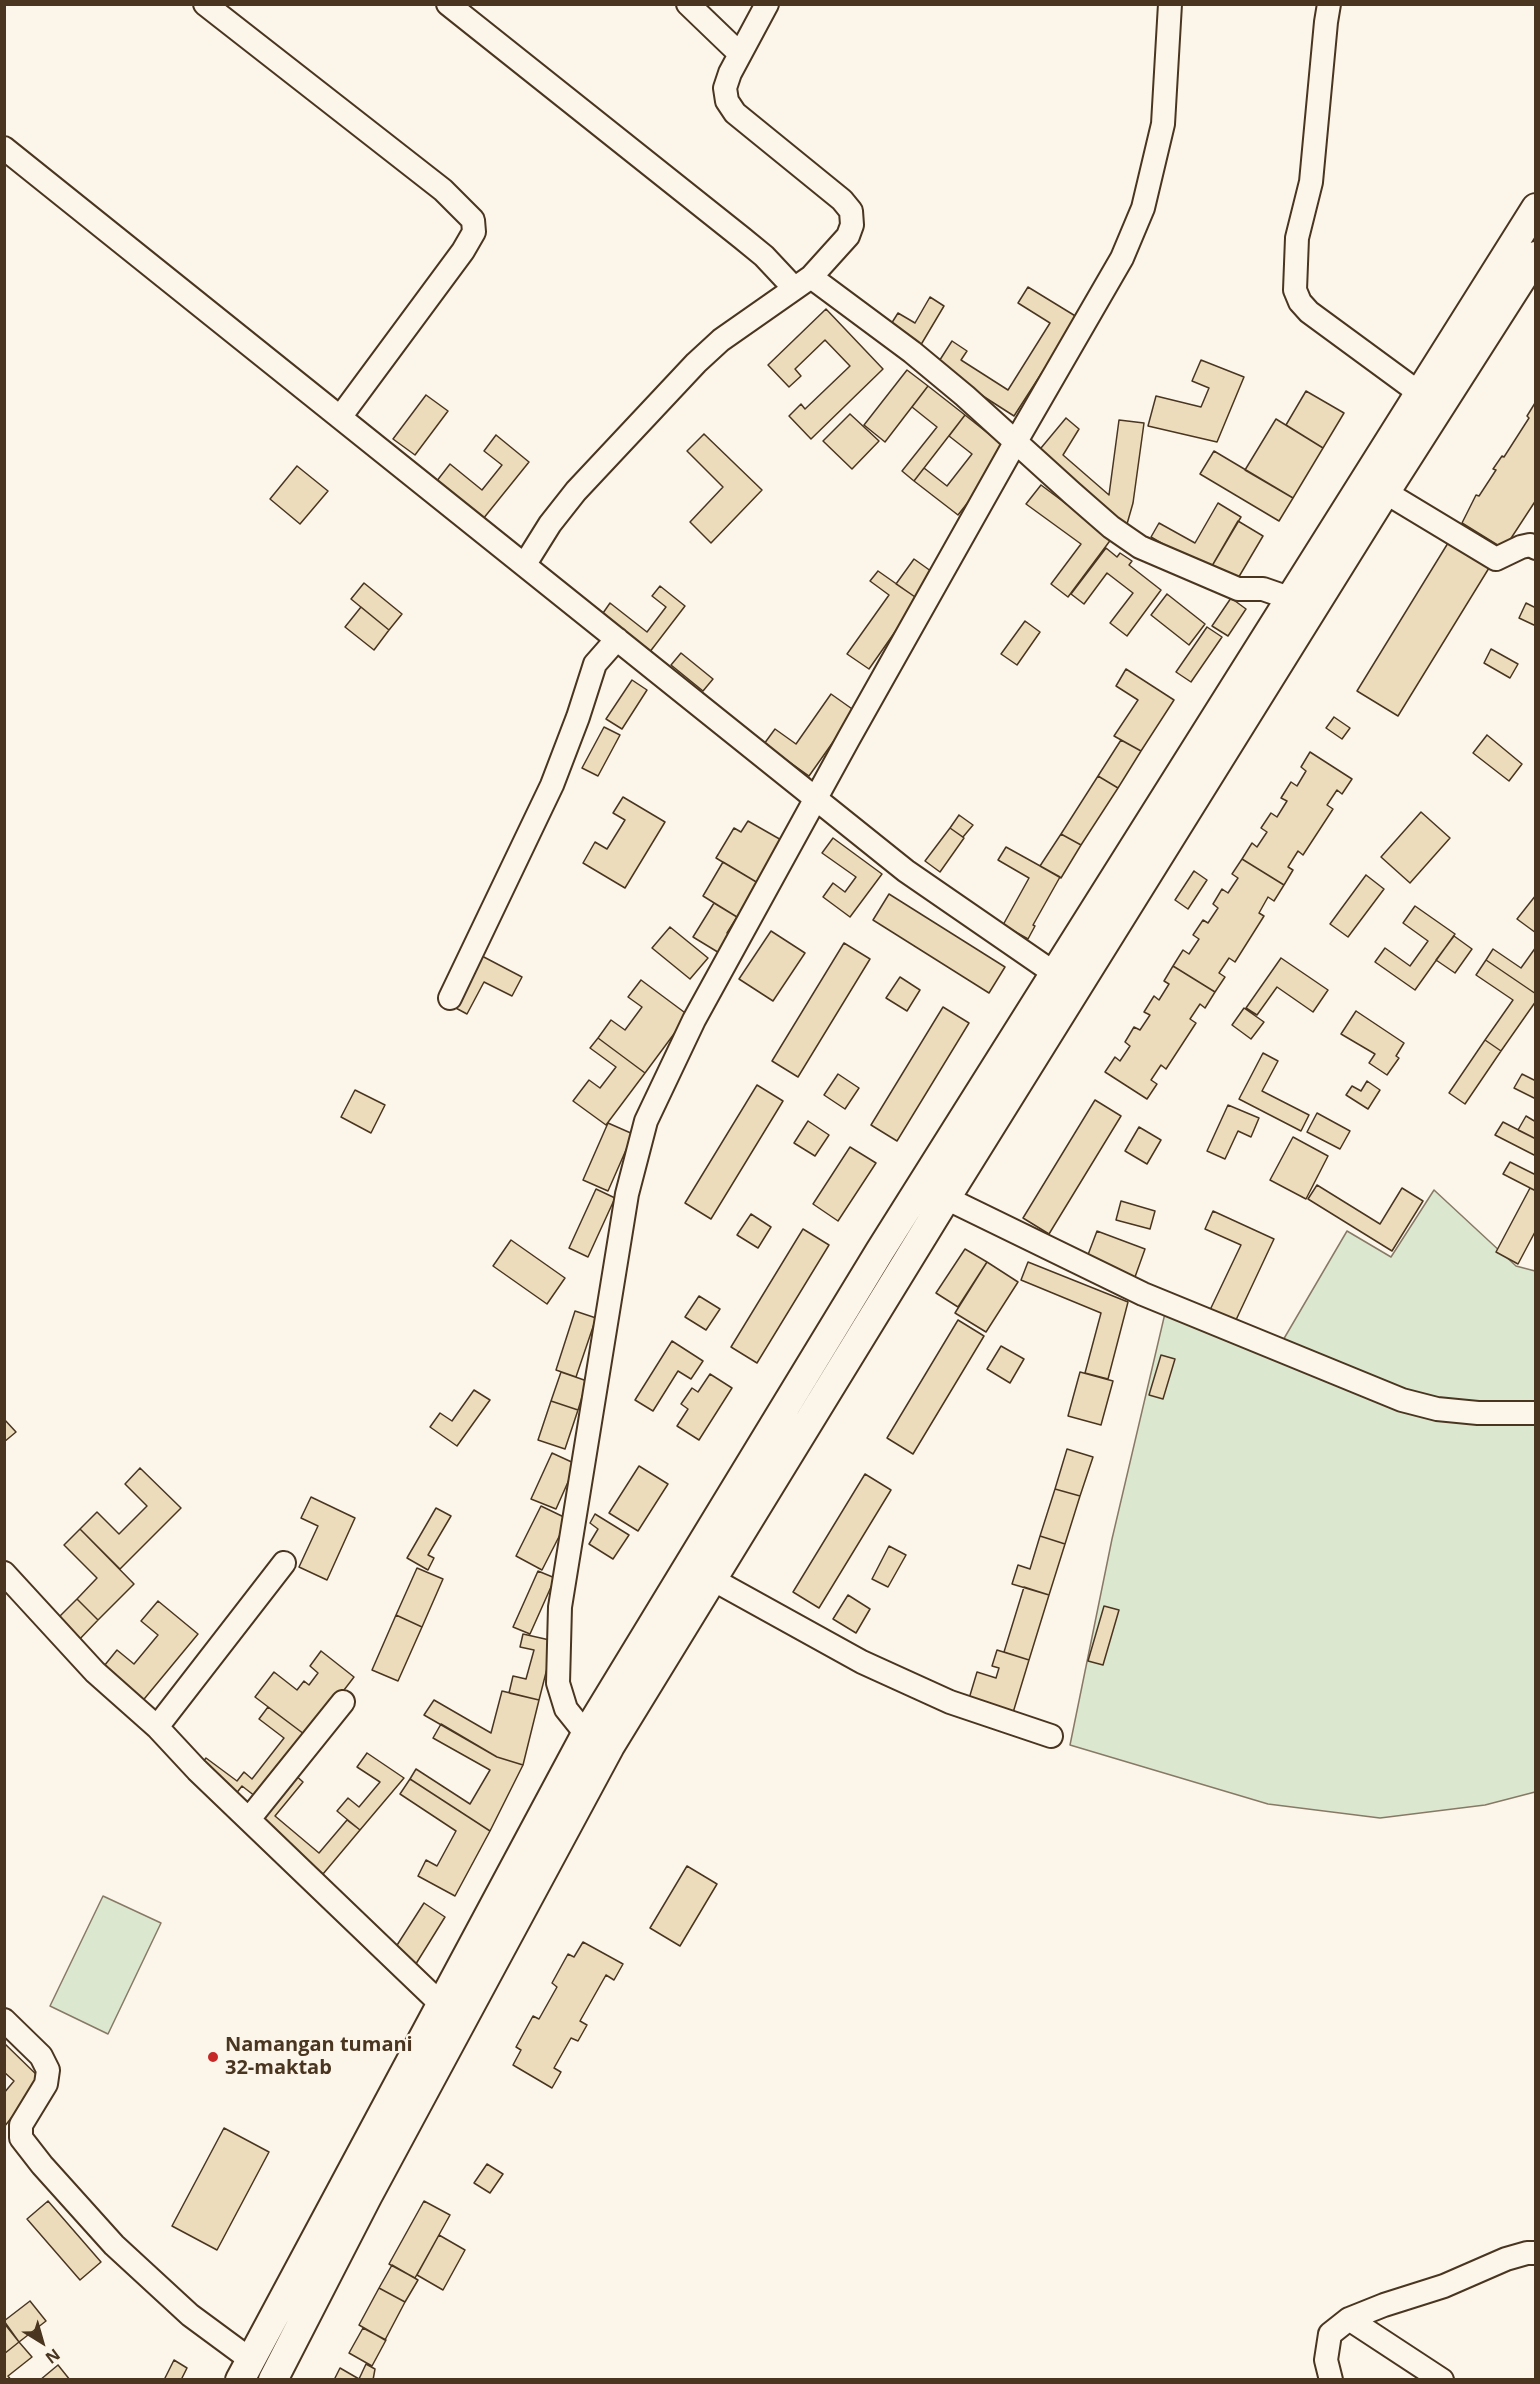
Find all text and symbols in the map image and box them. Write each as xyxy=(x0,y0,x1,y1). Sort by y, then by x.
place label: Namangan tumani 32-maktab xyxy=(225,2033,413,2080)
marker: Namangan tumani 32-maktab xyxy=(206,2050,220,2064)
north arrow xyxy=(12,2312,72,2372)
text: N xyxy=(41,2344,65,2369)

